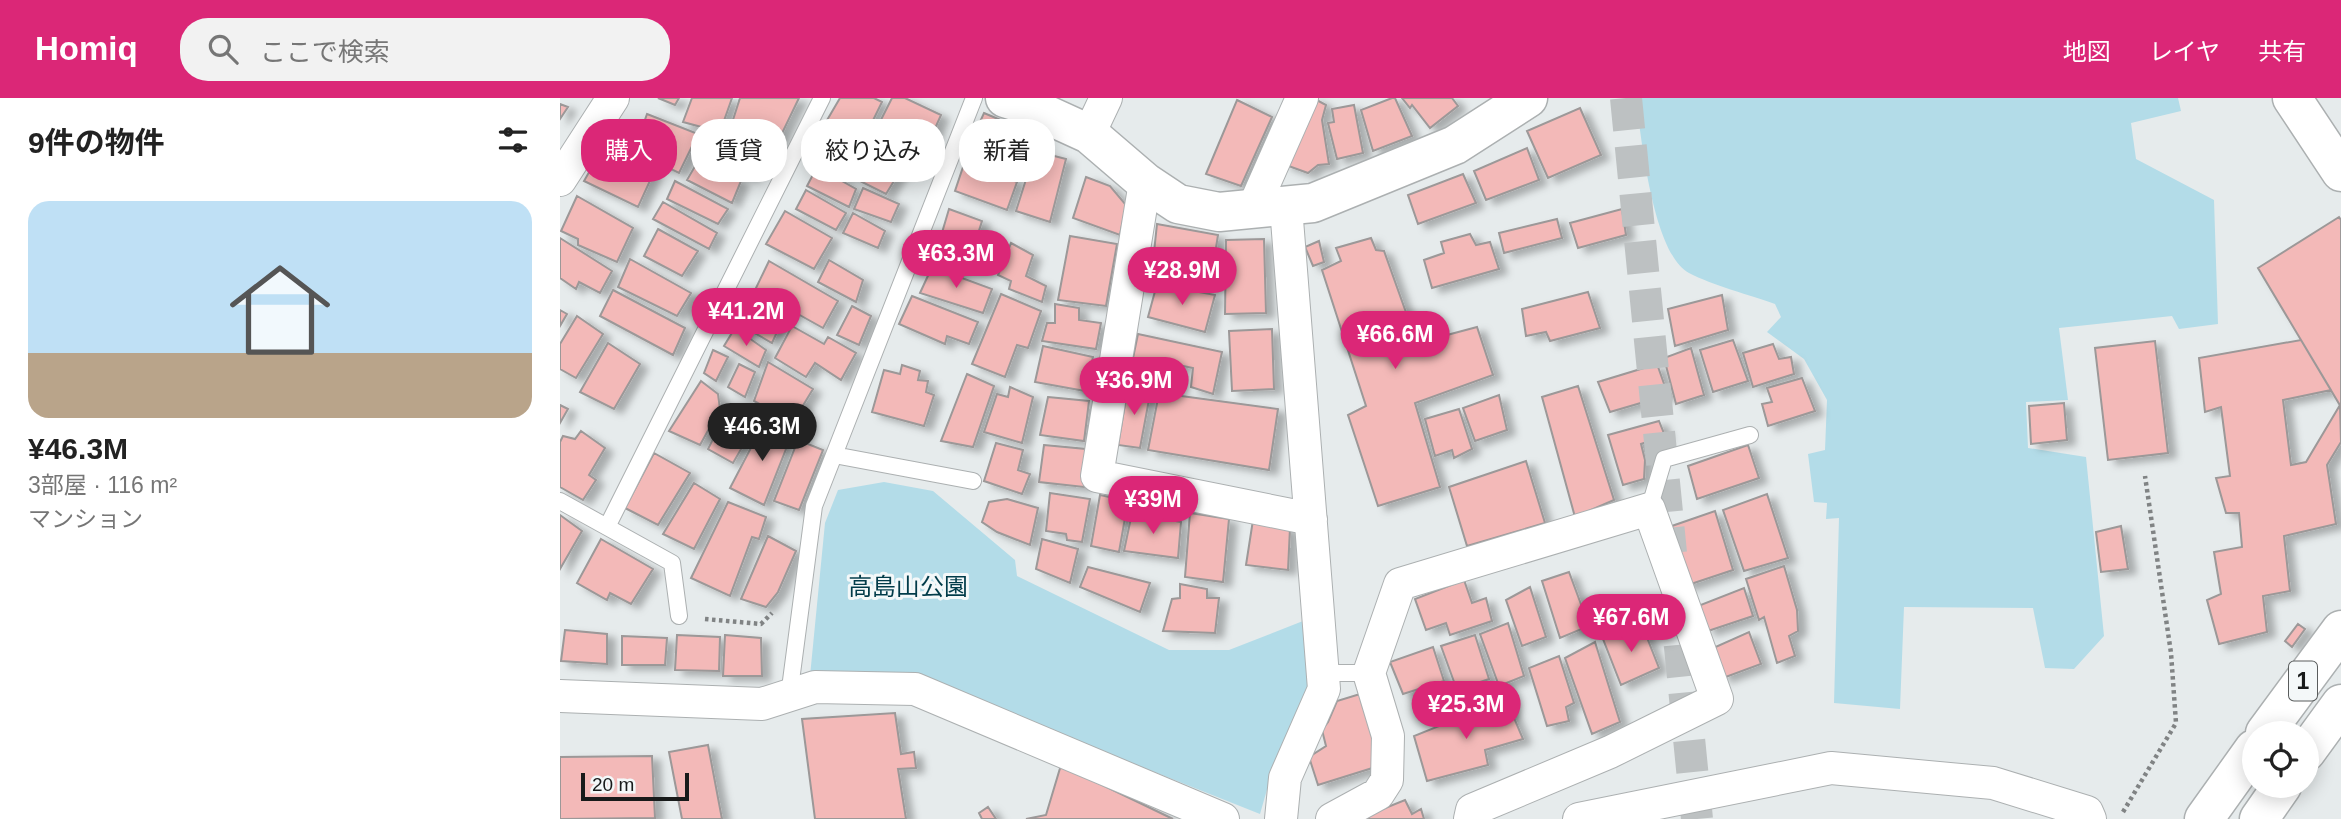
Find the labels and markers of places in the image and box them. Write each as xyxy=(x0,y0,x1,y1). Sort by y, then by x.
pin: ¥63.3M xyxy=(899,230,1013,290)
pin: ¥28.9M xyxy=(1125,248,1239,307)
pin: ¥41.2M xyxy=(689,288,803,348)
pin: ¥66.6M xyxy=(1338,312,1452,371)
pin: ¥36.9M xyxy=(1077,358,1191,417)
pin: ¥46.3M xyxy=(705,404,819,463)
pin: ¥39M xyxy=(1112,476,1194,536)
pin: ¥67.6M xyxy=(1574,594,1688,654)
pin: ¥25.3M xyxy=(1409,682,1523,741)

